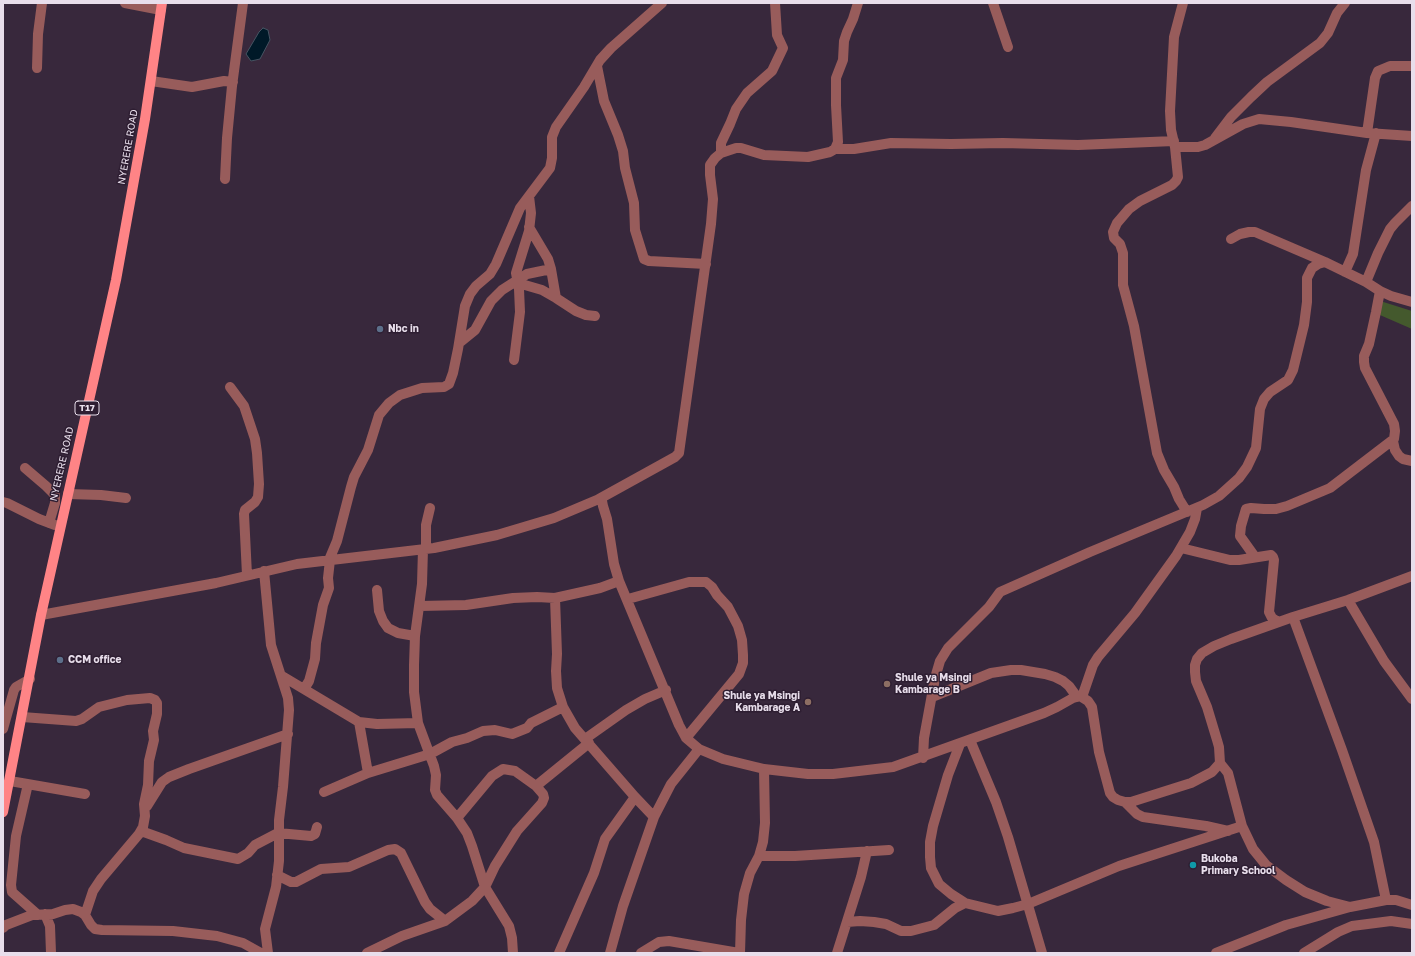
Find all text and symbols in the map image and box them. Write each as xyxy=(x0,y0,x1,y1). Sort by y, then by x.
street label: NYERERE ROAD xyxy=(115,108,141,186)
place label: Nbc in xyxy=(388,323,419,335)
marker: Nbc in xyxy=(375,324,385,334)
road number: T17 xyxy=(75,401,99,415)
street label: NYERERE ROAD xyxy=(48,426,76,502)
place label: CCM office xyxy=(68,654,121,666)
marker: CCM office xyxy=(55,655,65,665)
place label: Shule ya Msingi Kambarage B xyxy=(895,672,972,696)
marker: Shule ya Msingi Kambarage B xyxy=(882,679,892,689)
place label: Shule ya Msingi Kambarage A xyxy=(723,690,800,714)
marker: Shule ya Msingi Kambarage A xyxy=(803,697,813,707)
place label: Bukoba Primary School xyxy=(1201,853,1275,876)
marker: Bukoba Primary School xyxy=(1188,860,1198,870)

